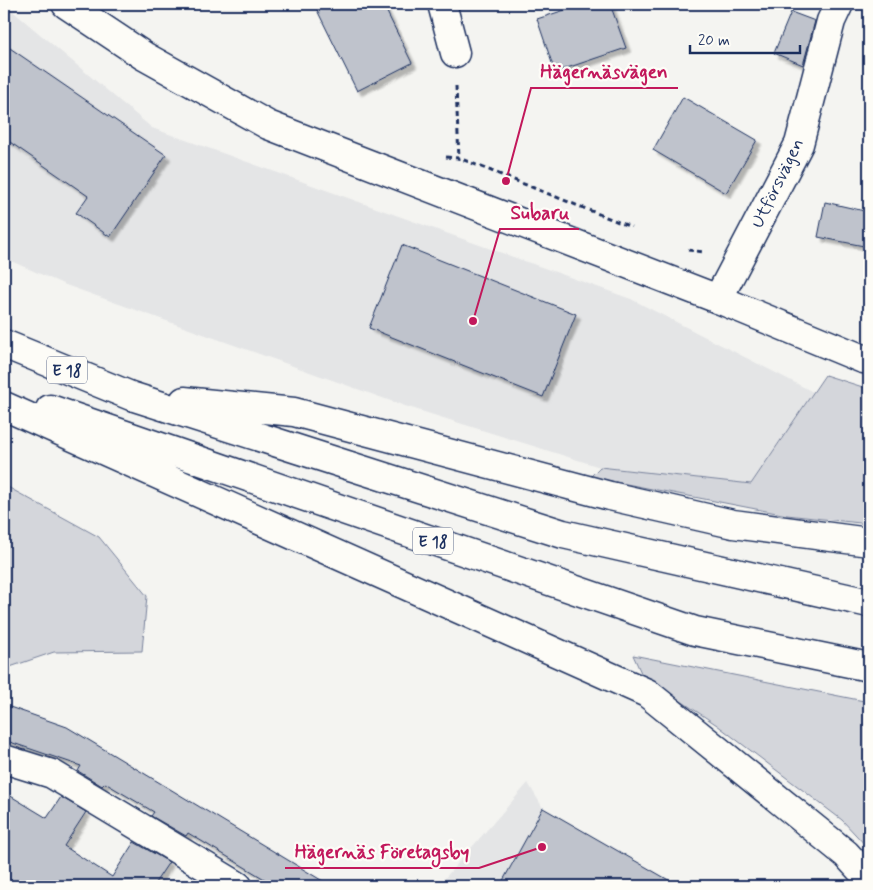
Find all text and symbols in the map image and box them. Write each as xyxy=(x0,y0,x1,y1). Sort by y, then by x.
scale bar xyxy=(690,22,800,54)
text: 20 m xyxy=(698,31,730,51)
callout: Hägernäsvägen xyxy=(531,54,678,88)
text: Hägernäsvägen xyxy=(540,60,668,86)
street label: Utförsvägen xyxy=(746,135,810,232)
callout: Subaru xyxy=(500,195,579,229)
text: Subaru xyxy=(511,201,570,226)
road number: E 18 xyxy=(47,356,87,384)
road number: E 18 xyxy=(413,528,453,554)
callout: Hägernäs Företagsby xyxy=(285,834,479,868)
text: Hägernäs Företagsby xyxy=(295,840,470,868)

